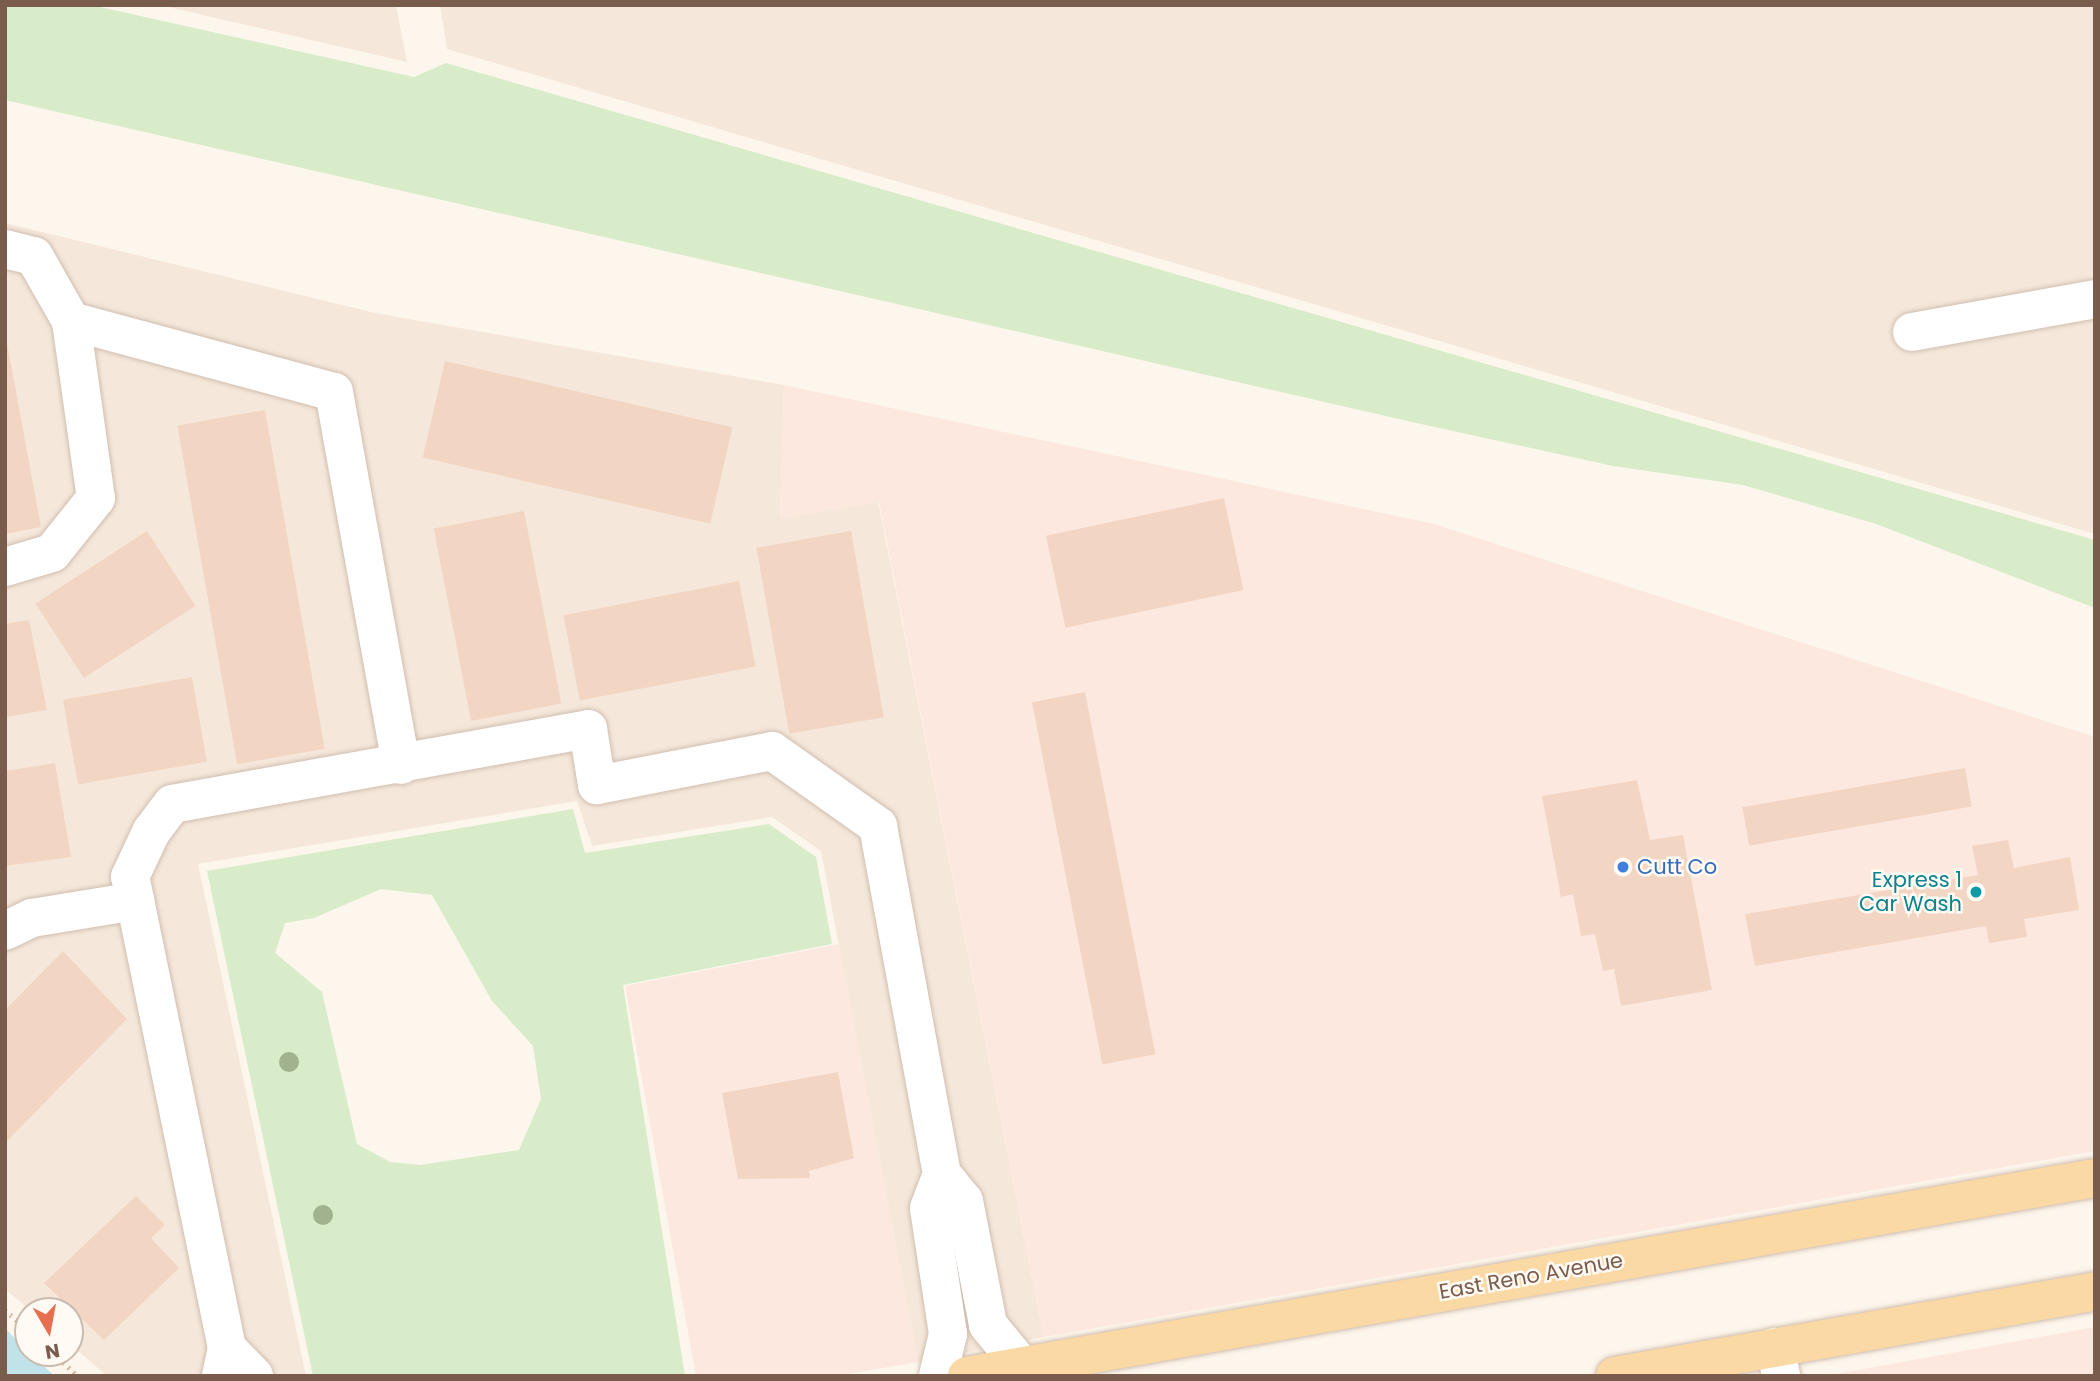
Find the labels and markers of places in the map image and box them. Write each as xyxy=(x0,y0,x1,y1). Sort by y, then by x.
place label: Cutt Co xyxy=(1637,854,1717,880)
marker: Cutt Co xyxy=(1615,859,1631,875)
place label: Express 1 Car Wash xyxy=(1859,867,1962,917)
marker: Express 1 Car Wash xyxy=(1968,884,1984,900)

